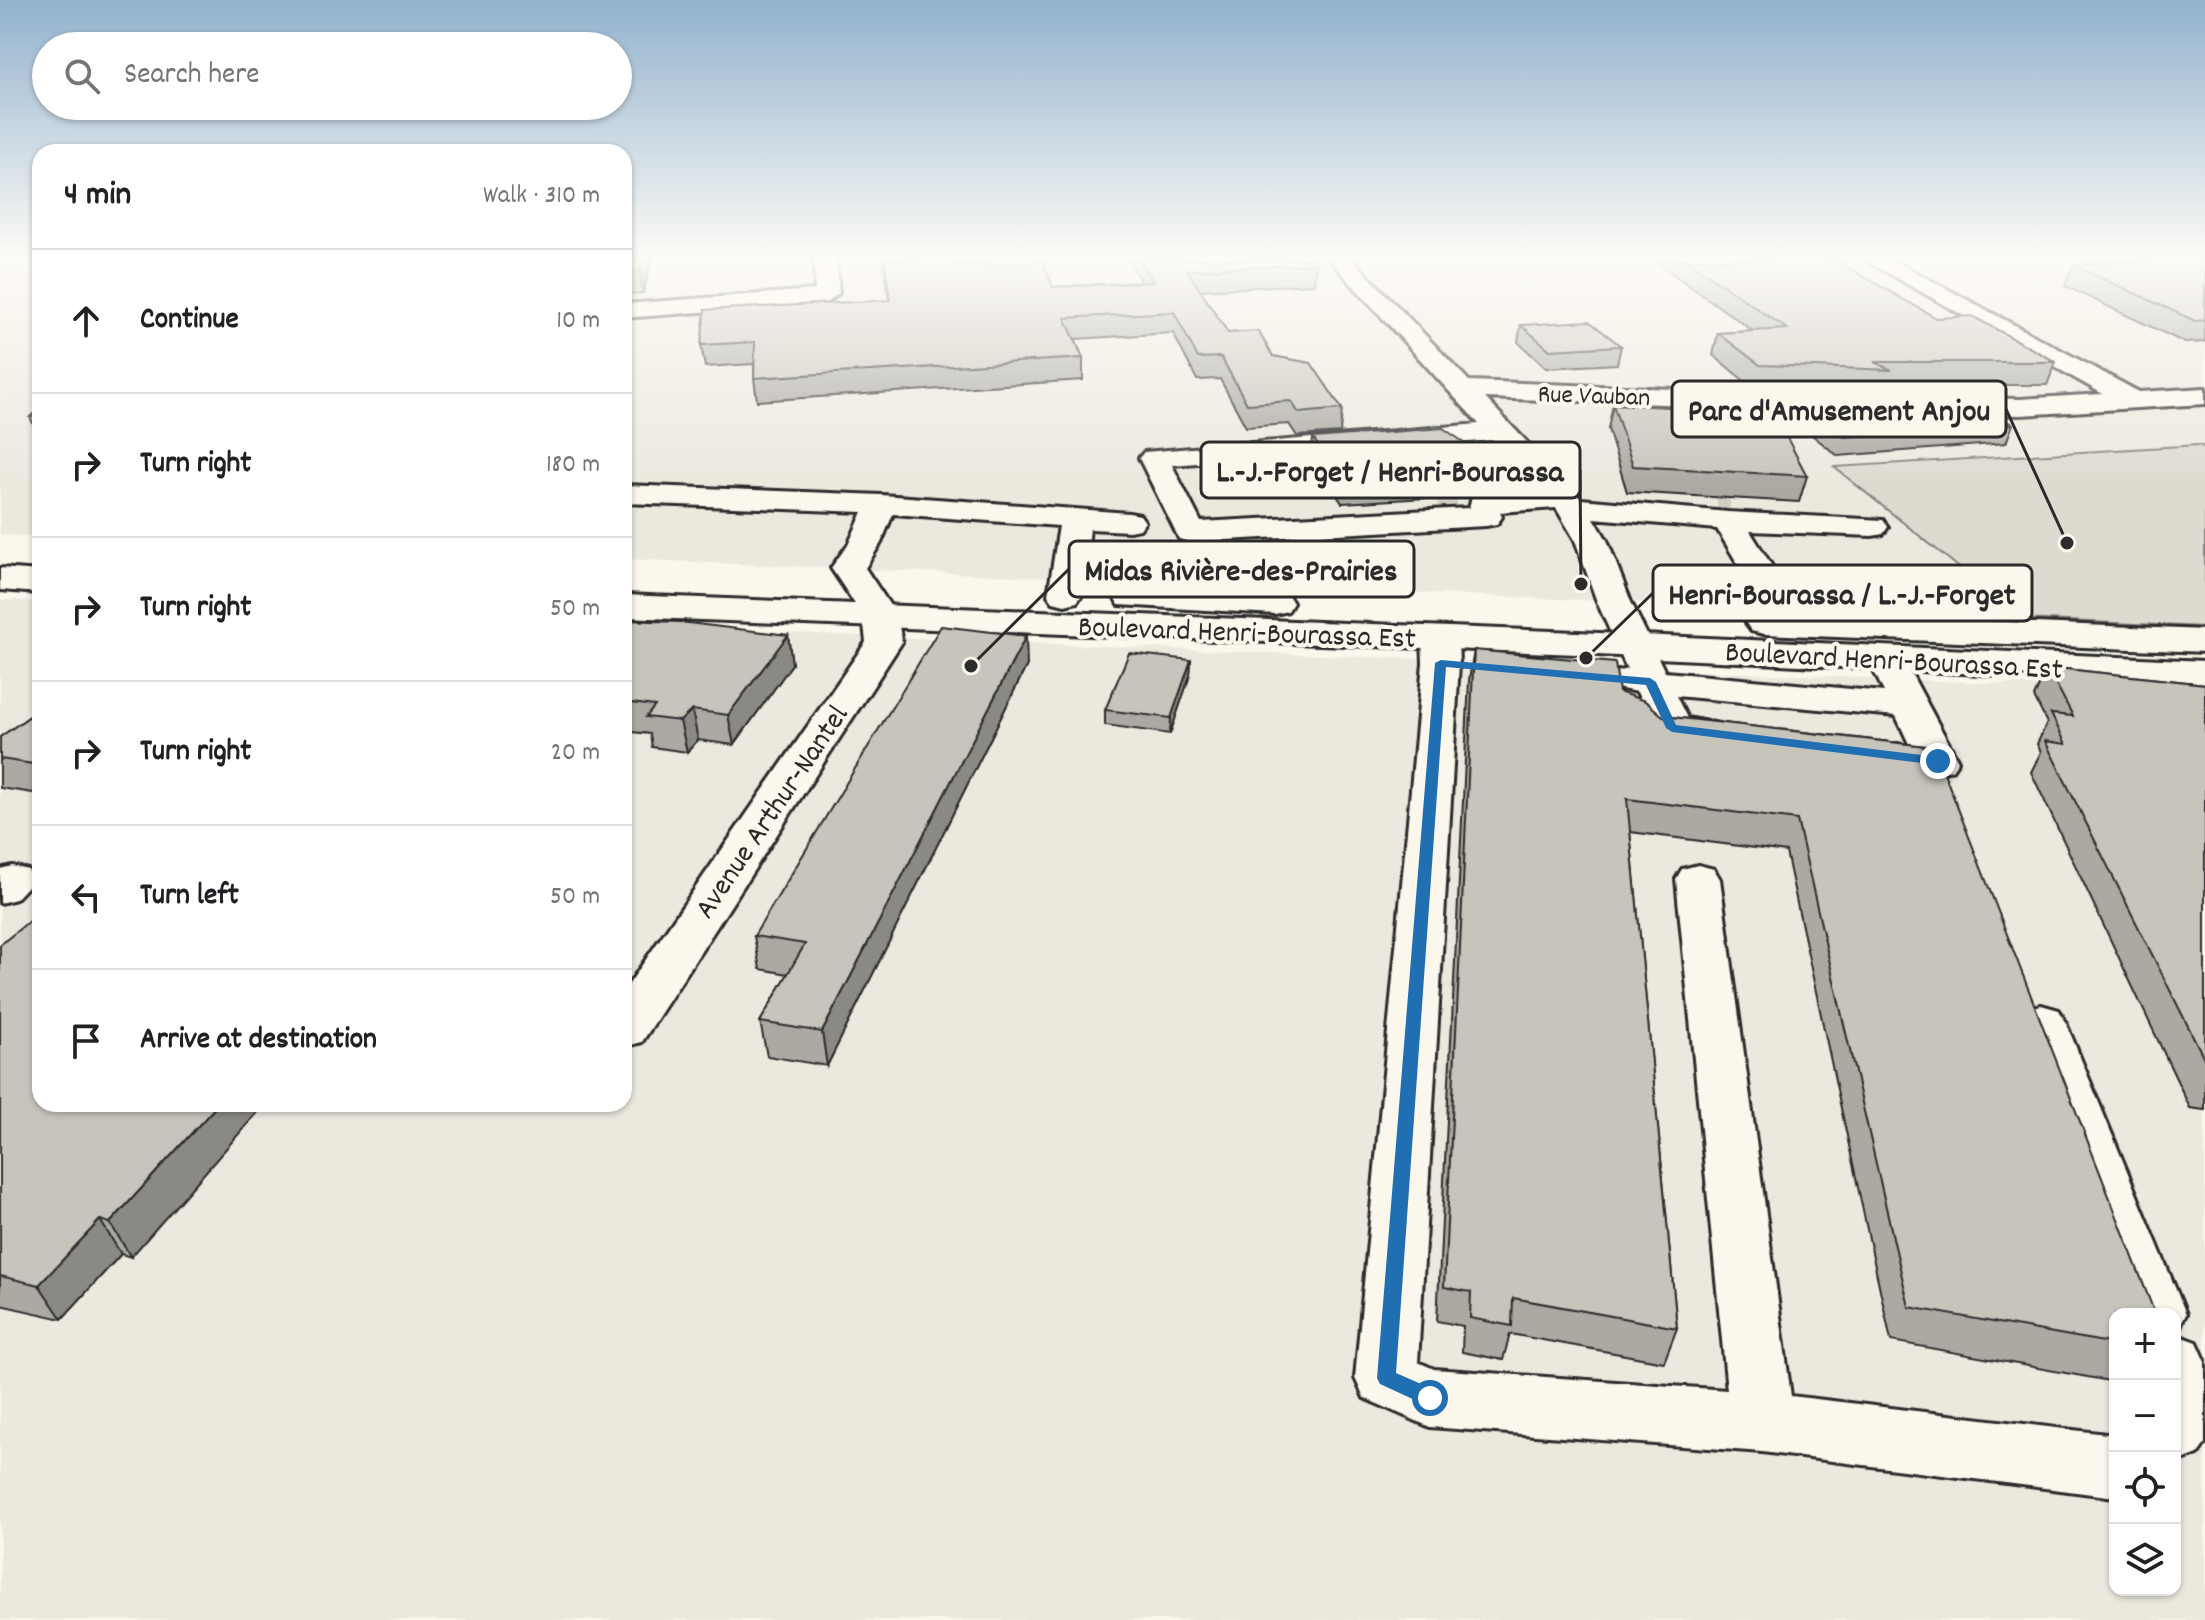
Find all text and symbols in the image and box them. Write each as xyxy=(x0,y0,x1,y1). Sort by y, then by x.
search box xyxy=(32,32,632,120)
icon: search xyxy=(60,54,104,98)
text: Search here xyxy=(124,55,260,98)
text: 4 min xyxy=(64,172,131,221)
text: Walk · 310 m xyxy=(483,178,600,215)
icon: ahead xyxy=(64,299,108,343)
text: Continue xyxy=(140,300,239,343)
text: 10 m xyxy=(556,303,600,340)
street label: Rue Vauban xyxy=(1537,377,1651,418)
callout: Parc d'Amusement Anjou xyxy=(1672,381,2006,437)
text: Parc d'Amusement Anjou xyxy=(1688,391,1990,437)
callout: L.-J.-Forget / Henri-Bourassa xyxy=(1201,442,1580,498)
icon: right xyxy=(64,443,108,487)
text: Turn right xyxy=(140,444,251,487)
text: 180 m xyxy=(546,447,600,484)
text: L.-J.-Forget / Henri-Bourassa xyxy=(1216,452,1565,498)
callout: Midas Rivière-des-Prairies xyxy=(1069,541,1414,597)
text: Midas Rivière-des-Prairies xyxy=(1085,551,1397,597)
callout: Henri-Bourassa / L.-J.-Forget xyxy=(1653,565,2032,621)
text: Henri-Bourassa / L.-J.-Forget xyxy=(1668,575,2016,621)
icon: right xyxy=(64,587,108,631)
text: Turn right xyxy=(140,588,251,631)
text: 50 m xyxy=(550,591,600,628)
street label: Boulevard Henri-Bourassa Est xyxy=(1077,608,1416,663)
street label: Boulevard Henri-Bourassa Est xyxy=(1724,633,2064,694)
street label: Avenue Arthur-Nantel xyxy=(686,698,861,929)
icon: right xyxy=(64,731,108,775)
text: Turn right xyxy=(140,732,251,775)
text: 20 m xyxy=(551,735,600,772)
route end xyxy=(1920,743,1956,779)
icon: left xyxy=(64,875,108,919)
text: Turn left xyxy=(140,876,239,919)
text: 50 m xyxy=(550,879,600,916)
icon: arrive xyxy=(64,1019,108,1063)
text: Arrive at destination xyxy=(140,1020,377,1063)
map controls xyxy=(2109,1308,2181,1596)
button: + xyxy=(2109,1308,2181,1380)
route start xyxy=(1412,1380,1448,1416)
button: − xyxy=(2109,1380,2181,1452)
button: locate xyxy=(2109,1452,2181,1524)
button: layers xyxy=(2109,1524,2181,1596)

